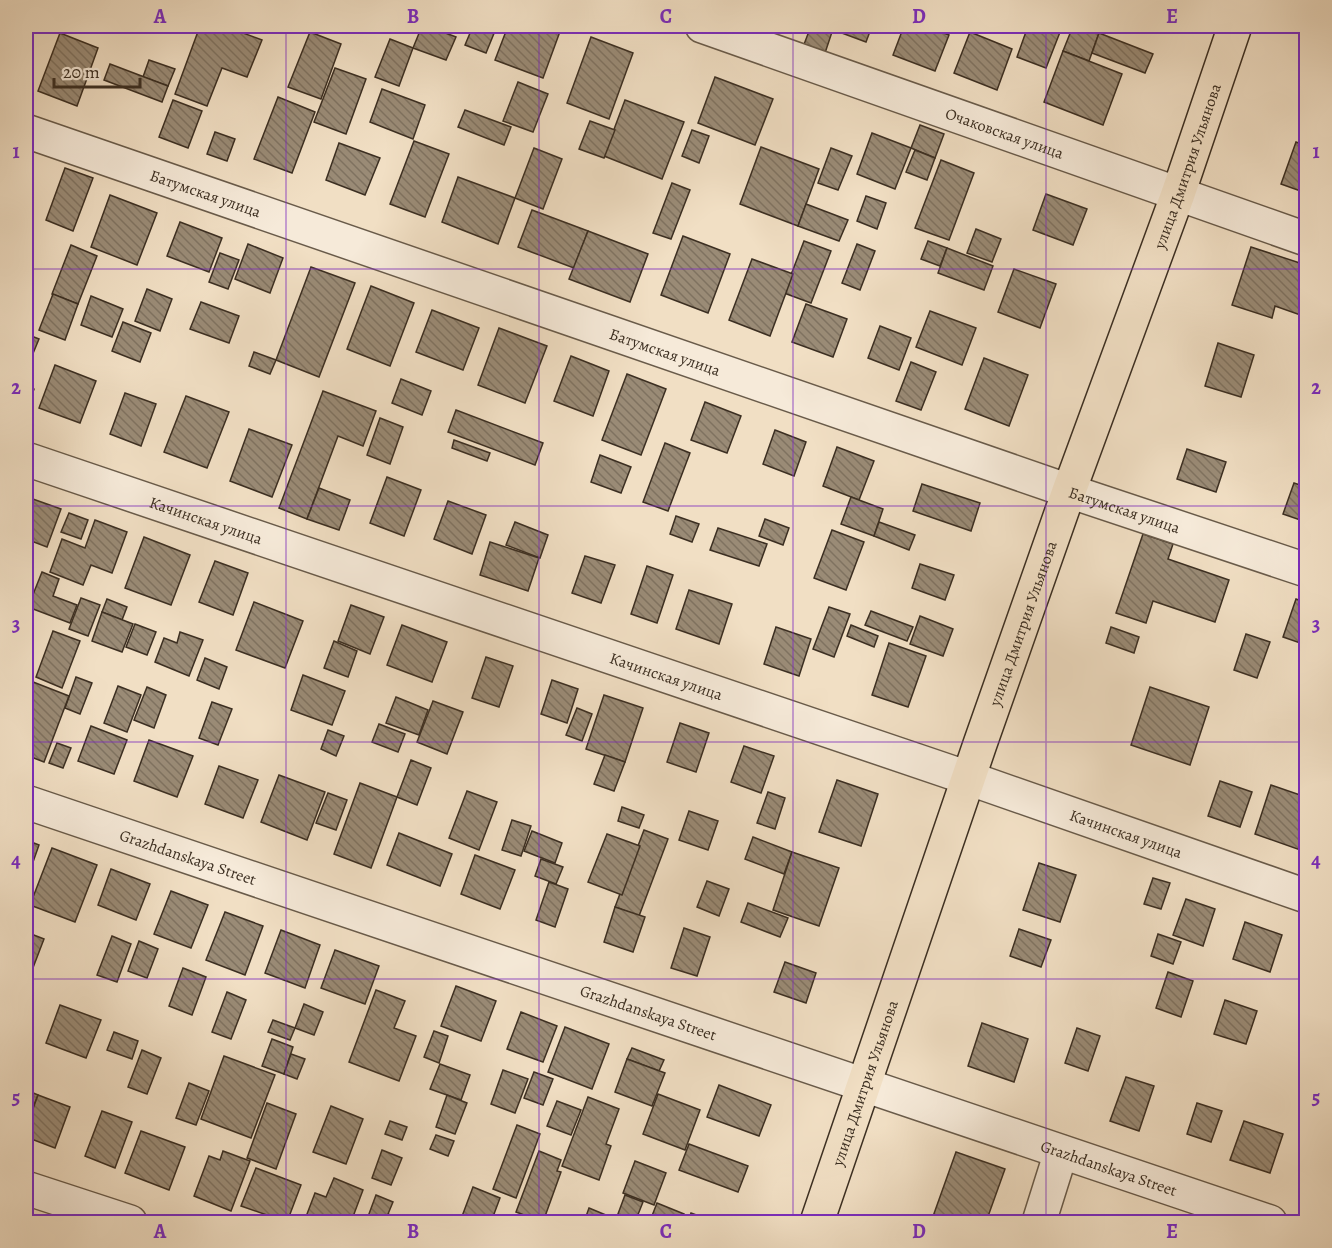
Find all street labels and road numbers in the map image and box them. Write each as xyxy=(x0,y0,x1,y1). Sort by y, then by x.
street label: улица Дмитрия Ульянова xyxy=(1148,80,1227,253)
street label: Очаковская улица xyxy=(942,103,1067,165)
street label: Батумская улица xyxy=(147,165,264,223)
street label: Батумская улица xyxy=(606,323,724,382)
street label: Батумская улица xyxy=(1066,482,1183,539)
street label: Качинская улица xyxy=(146,492,266,550)
street label: улица Дмитрия Ульянова xyxy=(984,537,1063,710)
street label: Качинская улица xyxy=(607,647,726,706)
street label: Качинская улица xyxy=(1066,804,1186,864)
street label: Grazhdanskaya Street xyxy=(117,824,259,891)
street label: Grazhdanskaya Street xyxy=(577,980,719,1046)
street label: улица Дмитрия Ульянова xyxy=(827,997,904,1170)
street label: Grazhdanskaya Street xyxy=(1038,1135,1180,1202)

